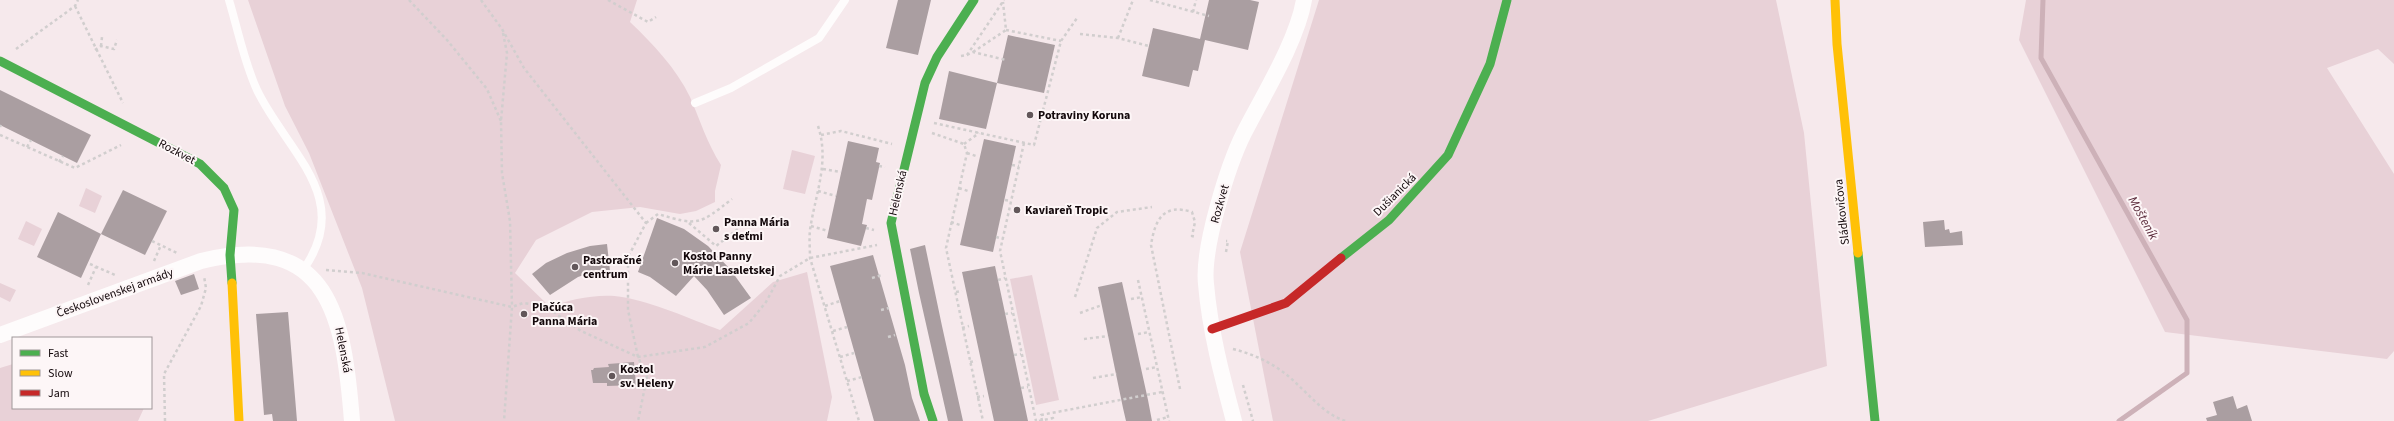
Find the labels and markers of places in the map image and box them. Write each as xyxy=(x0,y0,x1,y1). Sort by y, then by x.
place label: Potraviny Koruna xyxy=(1038,107,1130,124)
marker: Potraviny Koruna xyxy=(1025,110,1035,120)
place label: Kaviareň Tropic xyxy=(1025,202,1108,219)
marker: Kaviareň Tropic xyxy=(1012,205,1022,215)
place label: Panna Mária s deťmi xyxy=(724,214,789,245)
marker: Panna Mária s deťmi xyxy=(711,224,721,234)
place label: Kostol Panny Márie Lasaletskej xyxy=(683,248,774,279)
place label: Pastoračné centrum xyxy=(583,252,642,283)
marker: Kostol Panny Márie Lasaletskej xyxy=(670,258,680,268)
marker: Pastoračné centrum xyxy=(570,262,580,272)
place label: Plačúca Panna Mária xyxy=(532,299,597,330)
marker: Plačúca Panna Mária xyxy=(519,309,529,319)
place label: Kostol sv. Heleny xyxy=(620,361,675,392)
marker: Kostol sv. Heleny xyxy=(607,371,617,381)

